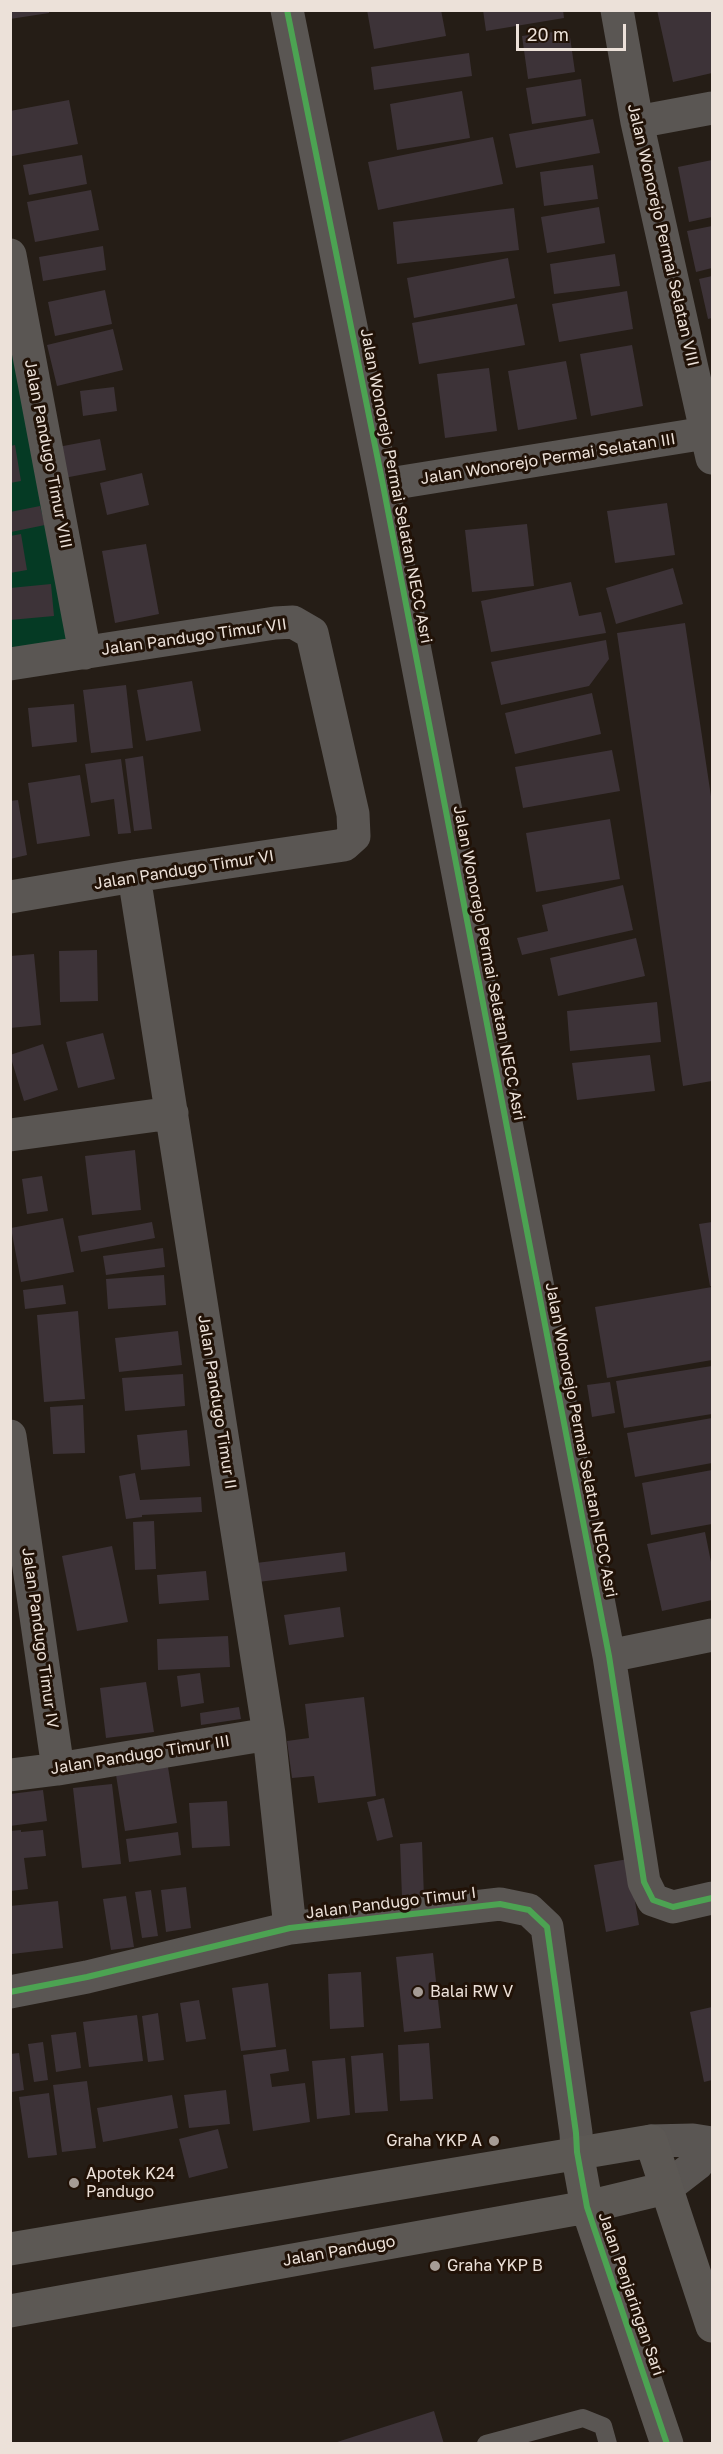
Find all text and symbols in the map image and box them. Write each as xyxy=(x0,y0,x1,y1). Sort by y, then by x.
scale bar xyxy=(519,12,628,50)
text: 20 m xyxy=(527,23,569,45)
street label: Jalan Wonorejo Permai Selatan VIII xyxy=(623,102,703,368)
street label: Jalan Wonorejo Permai Selatan NECC Asri xyxy=(356,327,436,645)
street label: Jalan Pandugo Timur VIII xyxy=(20,358,76,550)
street label: Jalan Wonorejo Permai Selatan III xyxy=(419,429,677,489)
street label: Jalan Pandugo Timur VII xyxy=(100,614,288,660)
street label: Jalan Wonorejo Permai Selatan NECC Asri xyxy=(449,804,529,1122)
street label: Jalan Pandugo Timur VI xyxy=(93,846,275,894)
street label: Jalan Wonorejo Permai Selatan NECC Asri xyxy=(541,1281,621,1599)
street label: Jalan Pandugo Timur II xyxy=(194,1313,240,1491)
street label: Jalan Pandugo Timur IV xyxy=(18,1546,62,1730)
street label: Jalan Pandugo Timur III xyxy=(49,1731,231,1779)
street label: Jalan Pandugo Timur I xyxy=(305,1883,477,1923)
place label: Balai RW V xyxy=(430,1982,513,2002)
marker: Balai RW V xyxy=(411,1985,425,1999)
place label: Graha YKP A xyxy=(386,2131,482,2151)
marker: Graha YKP A xyxy=(487,2134,501,2148)
place label: Apotek K24 Pandugo xyxy=(86,2164,175,2202)
marker: Apotek K24 Pandugo xyxy=(67,2176,81,2190)
street label: Jalan Penjaringan Sari xyxy=(594,2210,668,2378)
street label: Jalan Pandugo xyxy=(281,2232,397,2270)
place label: Graha YKP B xyxy=(447,2256,543,2276)
marker: Graha YKP B xyxy=(428,2259,442,2273)

